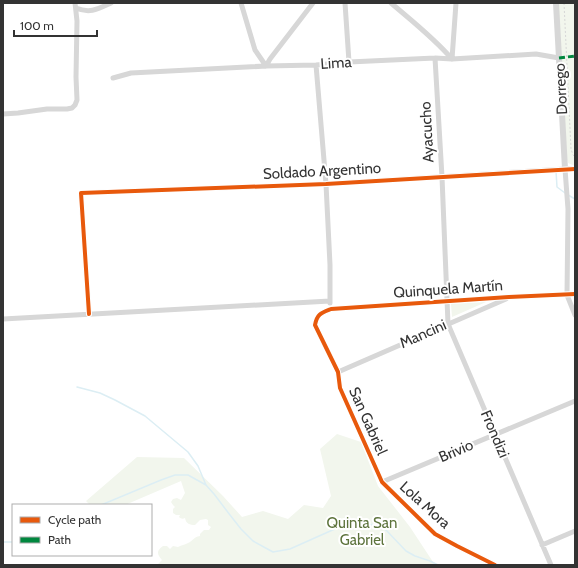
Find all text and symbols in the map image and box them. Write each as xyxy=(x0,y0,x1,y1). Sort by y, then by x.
scale bar xyxy=(14,12,97,38)
text: 100 m xyxy=(20,18,54,33)
street label: Lima xyxy=(320,53,353,73)
street label: Dorrego xyxy=(551,63,571,115)
street label: Ayacucho xyxy=(416,101,438,163)
street label: Soldado Argentino xyxy=(263,159,381,183)
street label: Quinquela Martín xyxy=(393,276,503,302)
street label: Mancini xyxy=(397,316,449,352)
street label: San Gabriel xyxy=(345,384,391,458)
street label: Frondizi xyxy=(477,407,513,461)
street label: Brivio xyxy=(436,436,476,466)
street label: Lola Mora xyxy=(396,478,455,533)
legend xyxy=(12,504,152,556)
text: Cycle path xyxy=(48,512,101,527)
park label: Quinta San Gabriel xyxy=(327,514,397,549)
text: Path xyxy=(48,532,71,547)

